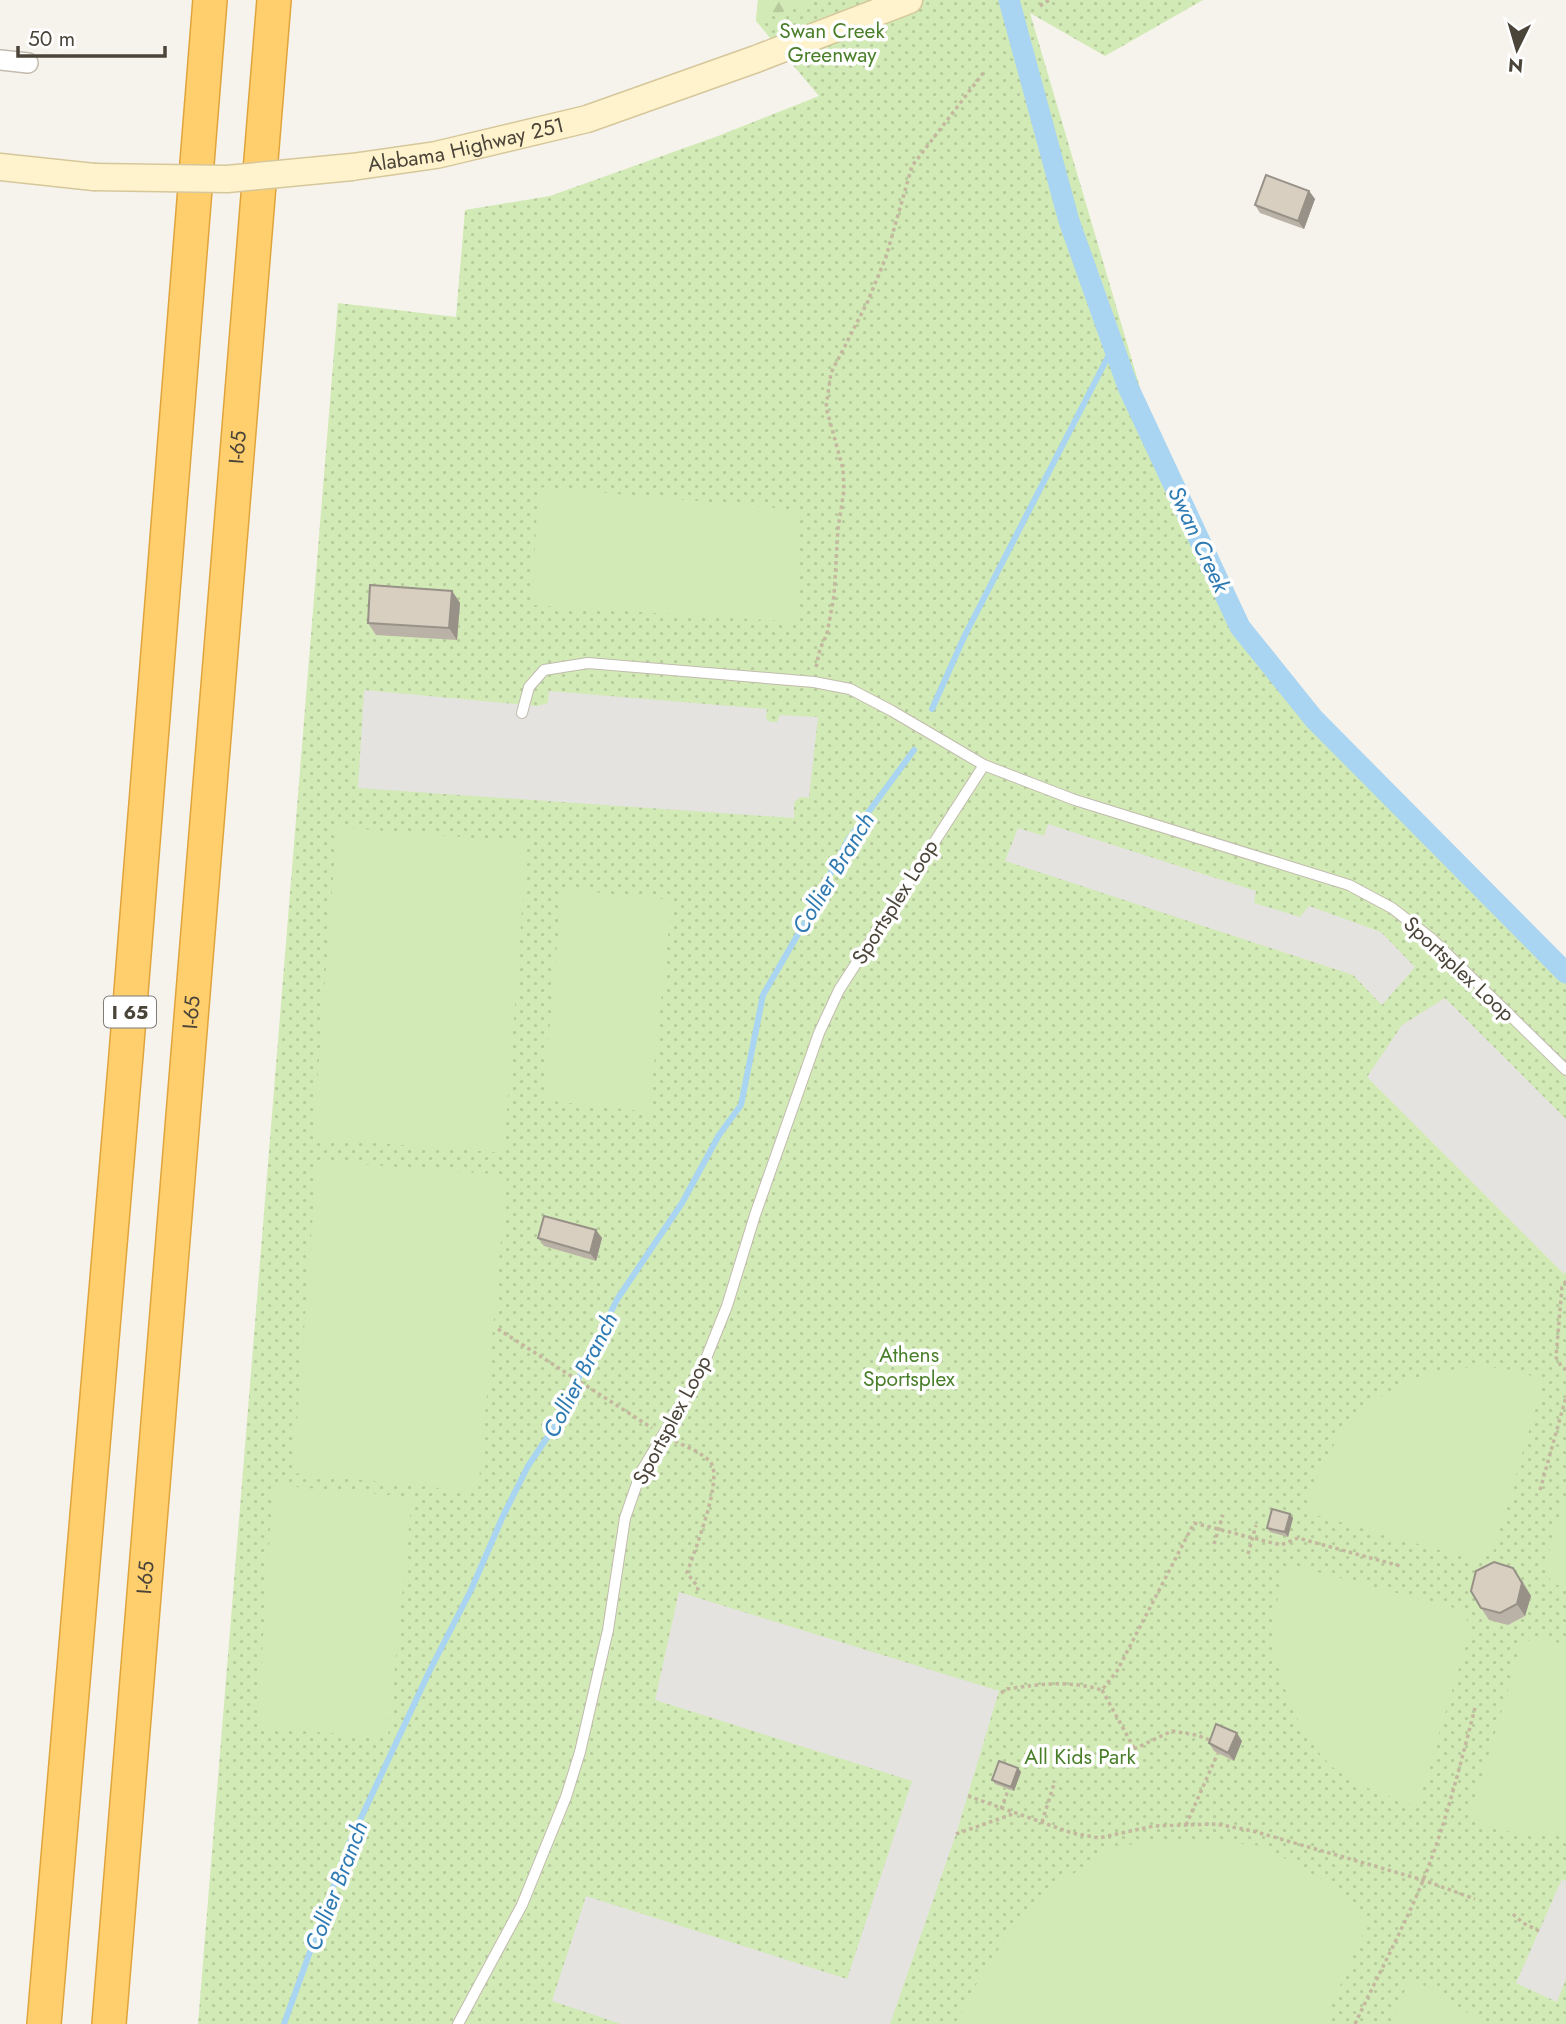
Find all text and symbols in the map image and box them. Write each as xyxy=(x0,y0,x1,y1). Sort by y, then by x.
scale bar xyxy=(18,14,164,58)
north arrow xyxy=(1482,14,1552,84)
park label: Swan Creek Greenway xyxy=(779,16,885,70)
text: 50 m xyxy=(28,24,75,54)
text: N xyxy=(1507,51,1524,80)
street label: Alabama Highway 251 xyxy=(366,110,567,180)
street label: I-65 xyxy=(221,429,254,465)
water label: Swan Creek xyxy=(1159,480,1239,599)
water label: Collier Branch xyxy=(783,806,883,940)
street label: Sportsplex Loop xyxy=(845,834,945,970)
street label: Sportsplex Loop xyxy=(1397,909,1521,1029)
street label: I-65 xyxy=(175,994,208,1030)
road number: I 65 xyxy=(104,996,156,1028)
water label: Collier Branch xyxy=(534,1306,626,1444)
park label: Athens Sportsplex xyxy=(863,1340,955,1394)
street label: Sportsplex Loop xyxy=(625,1350,719,1490)
street label: I-65 xyxy=(129,1560,162,1595)
park label: All Kids Park xyxy=(1024,1742,1136,1772)
water label: Collier Branch xyxy=(296,1816,376,1956)

